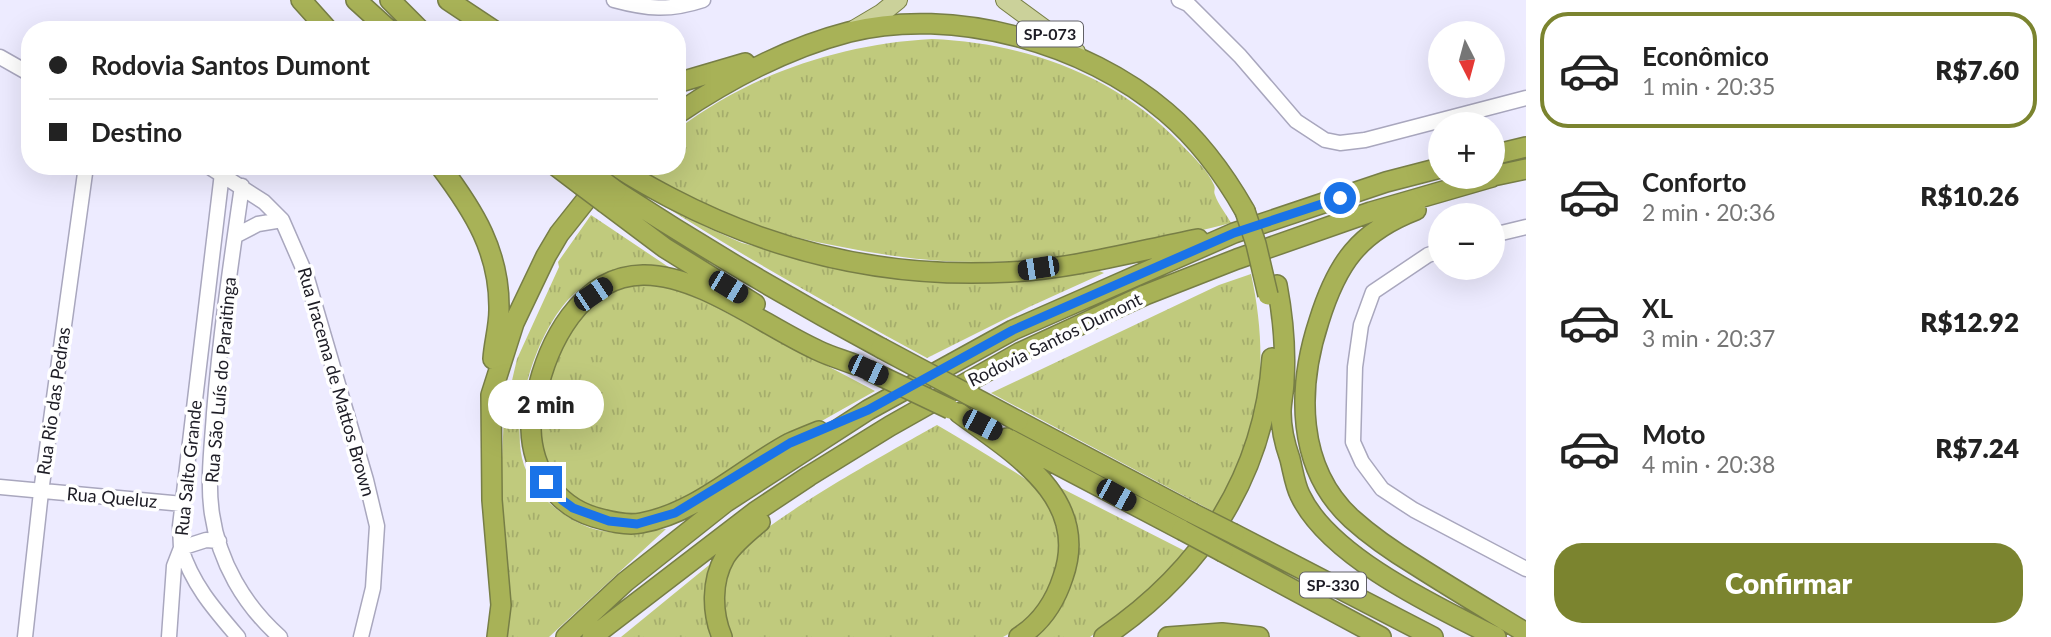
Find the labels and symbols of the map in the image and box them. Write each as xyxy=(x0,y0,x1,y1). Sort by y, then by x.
north arrow xyxy=(1428,21,1505,98)
road number: SP-073 xyxy=(1017,22,1083,46)
route start xyxy=(1324,182,1356,214)
car xyxy=(1016,254,1061,282)
street label: Rua Iracema de Mattos Brown xyxy=(294,265,380,499)
car xyxy=(705,267,752,307)
car xyxy=(570,274,617,314)
street label: Rua São Luís do Paraitinga xyxy=(200,276,240,484)
street label: Rodovia Santos Dumont xyxy=(964,287,1146,391)
street label: Rua Rio das Pedras xyxy=(32,325,74,476)
car xyxy=(845,352,892,388)
callout: 2 min xyxy=(488,380,604,430)
street label: Rua Salto Grande xyxy=(170,399,206,537)
car xyxy=(959,406,1006,444)
route end xyxy=(530,466,562,498)
car xyxy=(1093,476,1140,514)
street label: Rua Queluz xyxy=(66,482,158,512)
road number: SP-330 xyxy=(1300,572,1366,598)

